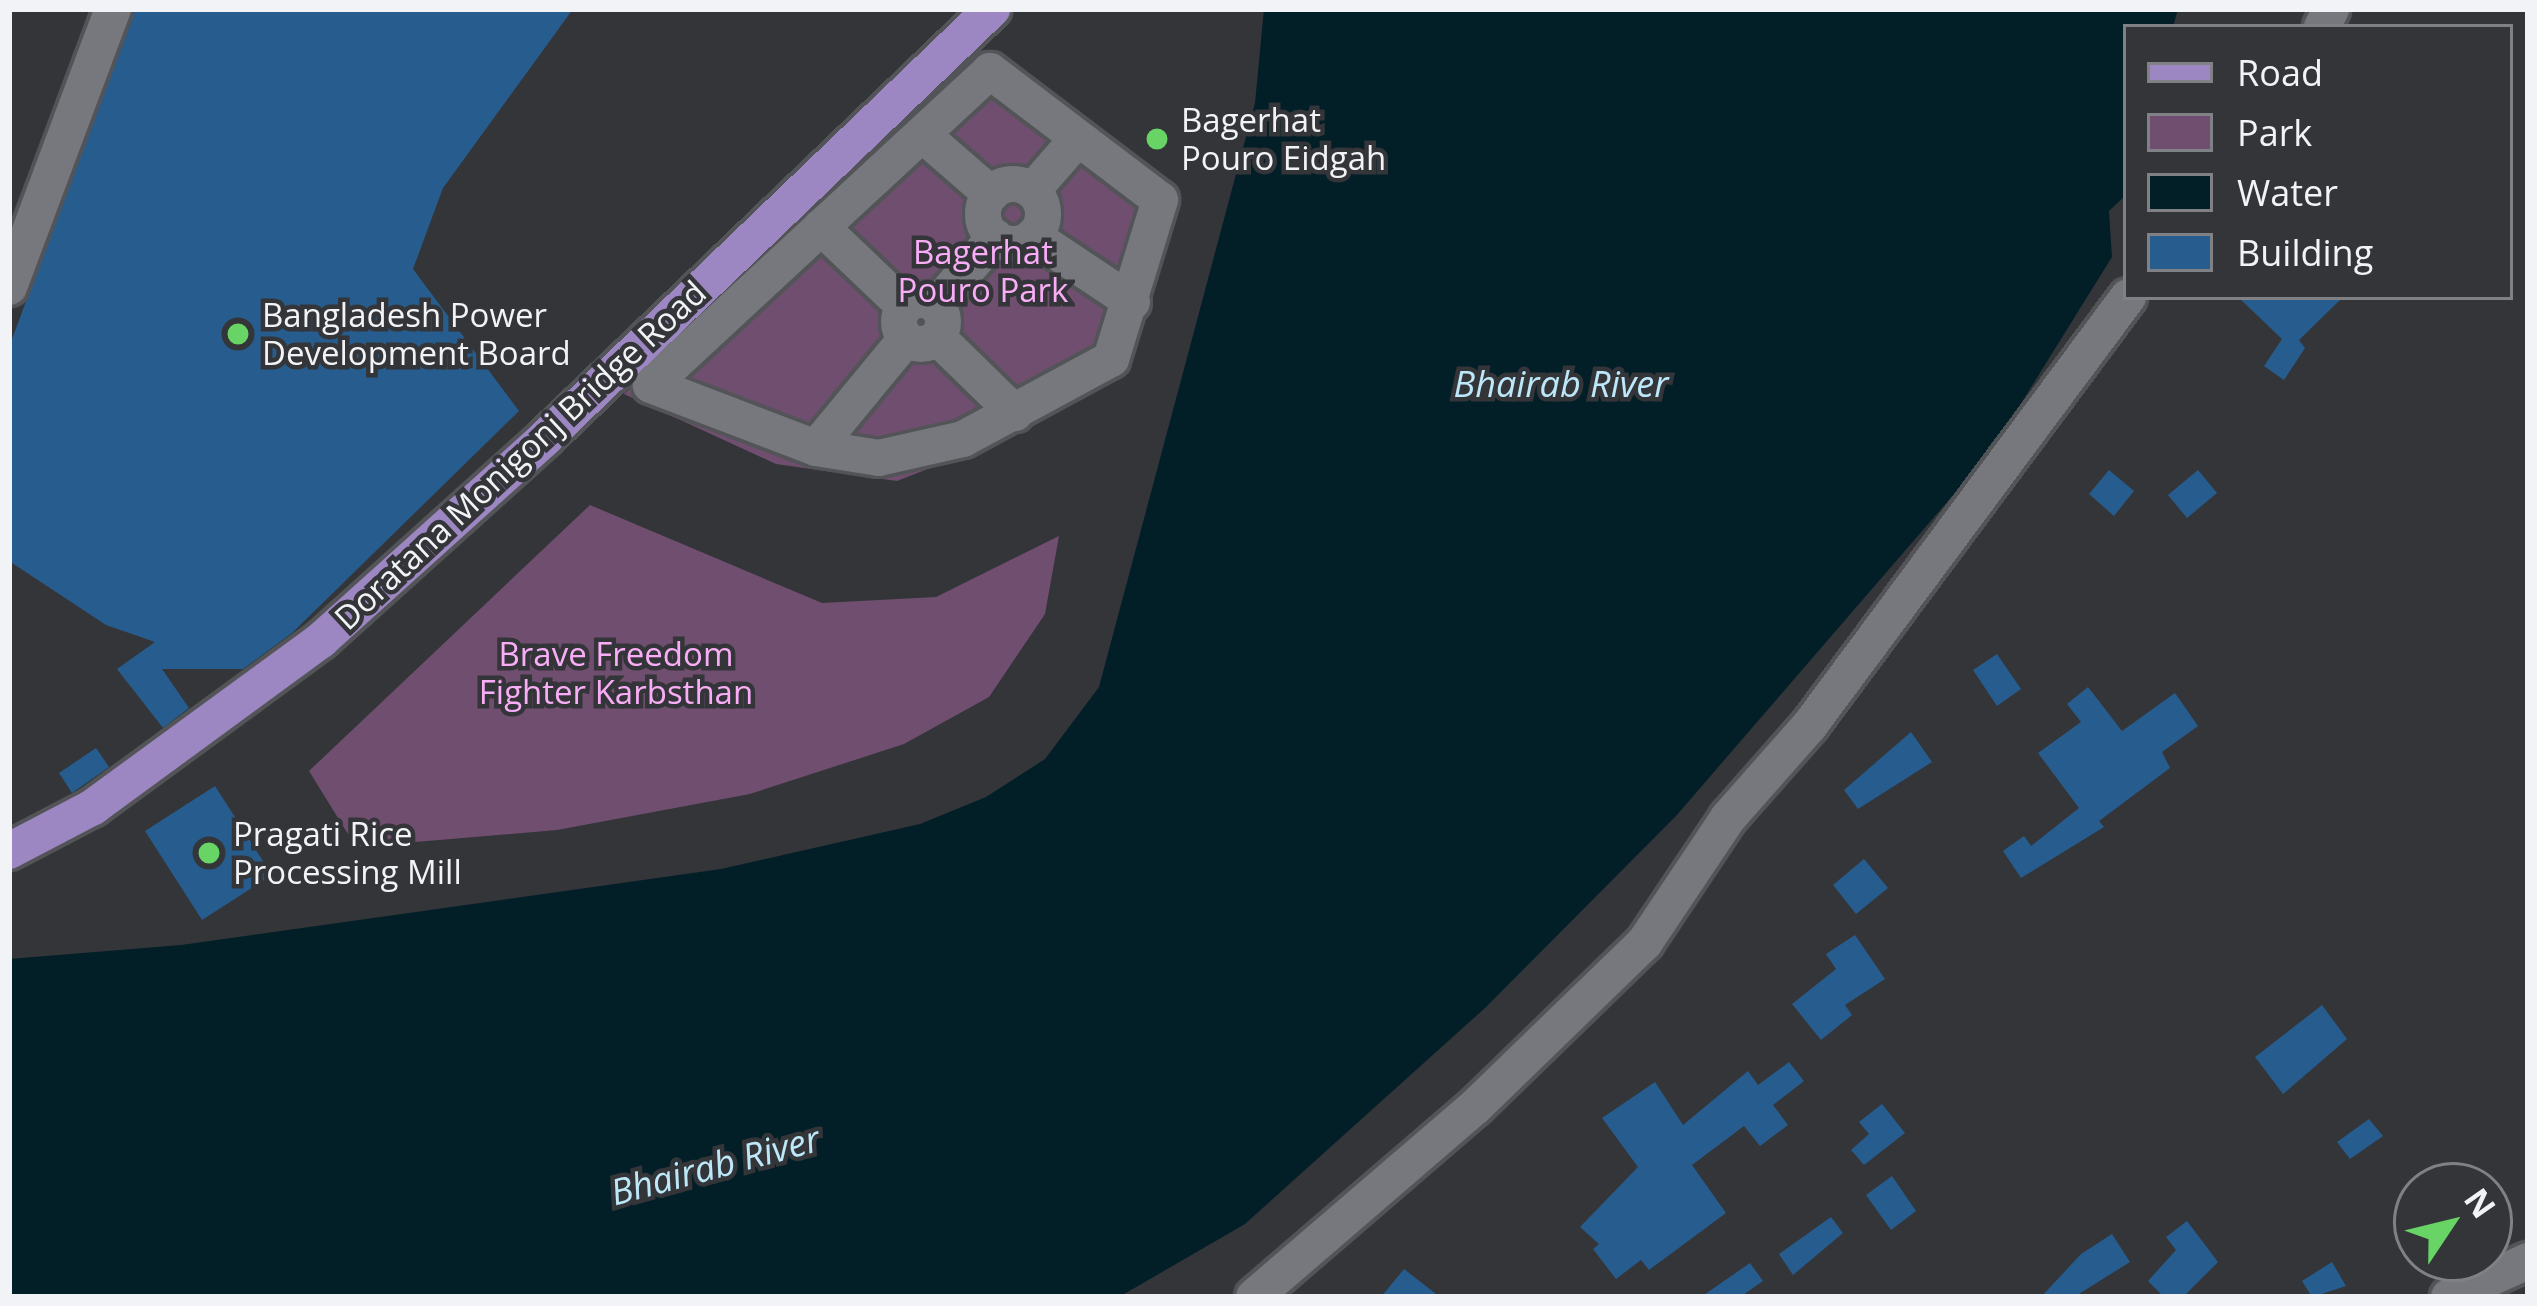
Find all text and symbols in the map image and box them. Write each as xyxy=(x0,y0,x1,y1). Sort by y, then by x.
legend xyxy=(2123,24,2513,300)
text: Road xyxy=(2237,48,2323,97)
place label: Bagerhat Pouro Eidgah xyxy=(1181,100,1386,178)
text: Park xyxy=(2237,108,2312,157)
marker: Bagerhat Pouro Eidgah xyxy=(1144,126,1170,152)
text: Water xyxy=(2237,168,2338,217)
text: Building xyxy=(2237,228,2373,277)
park label: Bagerhat Pouro Park xyxy=(898,232,1068,310)
street label: Doratana Monigonj Bridge Road xyxy=(326,272,714,638)
place label: Bangladesh Power Development Board xyxy=(262,295,571,373)
marker: Bangladesh Power Development Board xyxy=(225,321,251,347)
water label: Bhairab River xyxy=(1454,362,1668,406)
park label: Brave Freedom Fighter Karbsthan xyxy=(479,634,753,712)
place label: Pragati Rice Processing Mill xyxy=(233,814,462,892)
marker: Pragati Rice Processing Mill xyxy=(196,840,222,866)
water label: Bhairab River xyxy=(606,1116,824,1214)
north arrow xyxy=(2393,1162,2513,1282)
text: N xyxy=(2454,1179,2507,1227)

